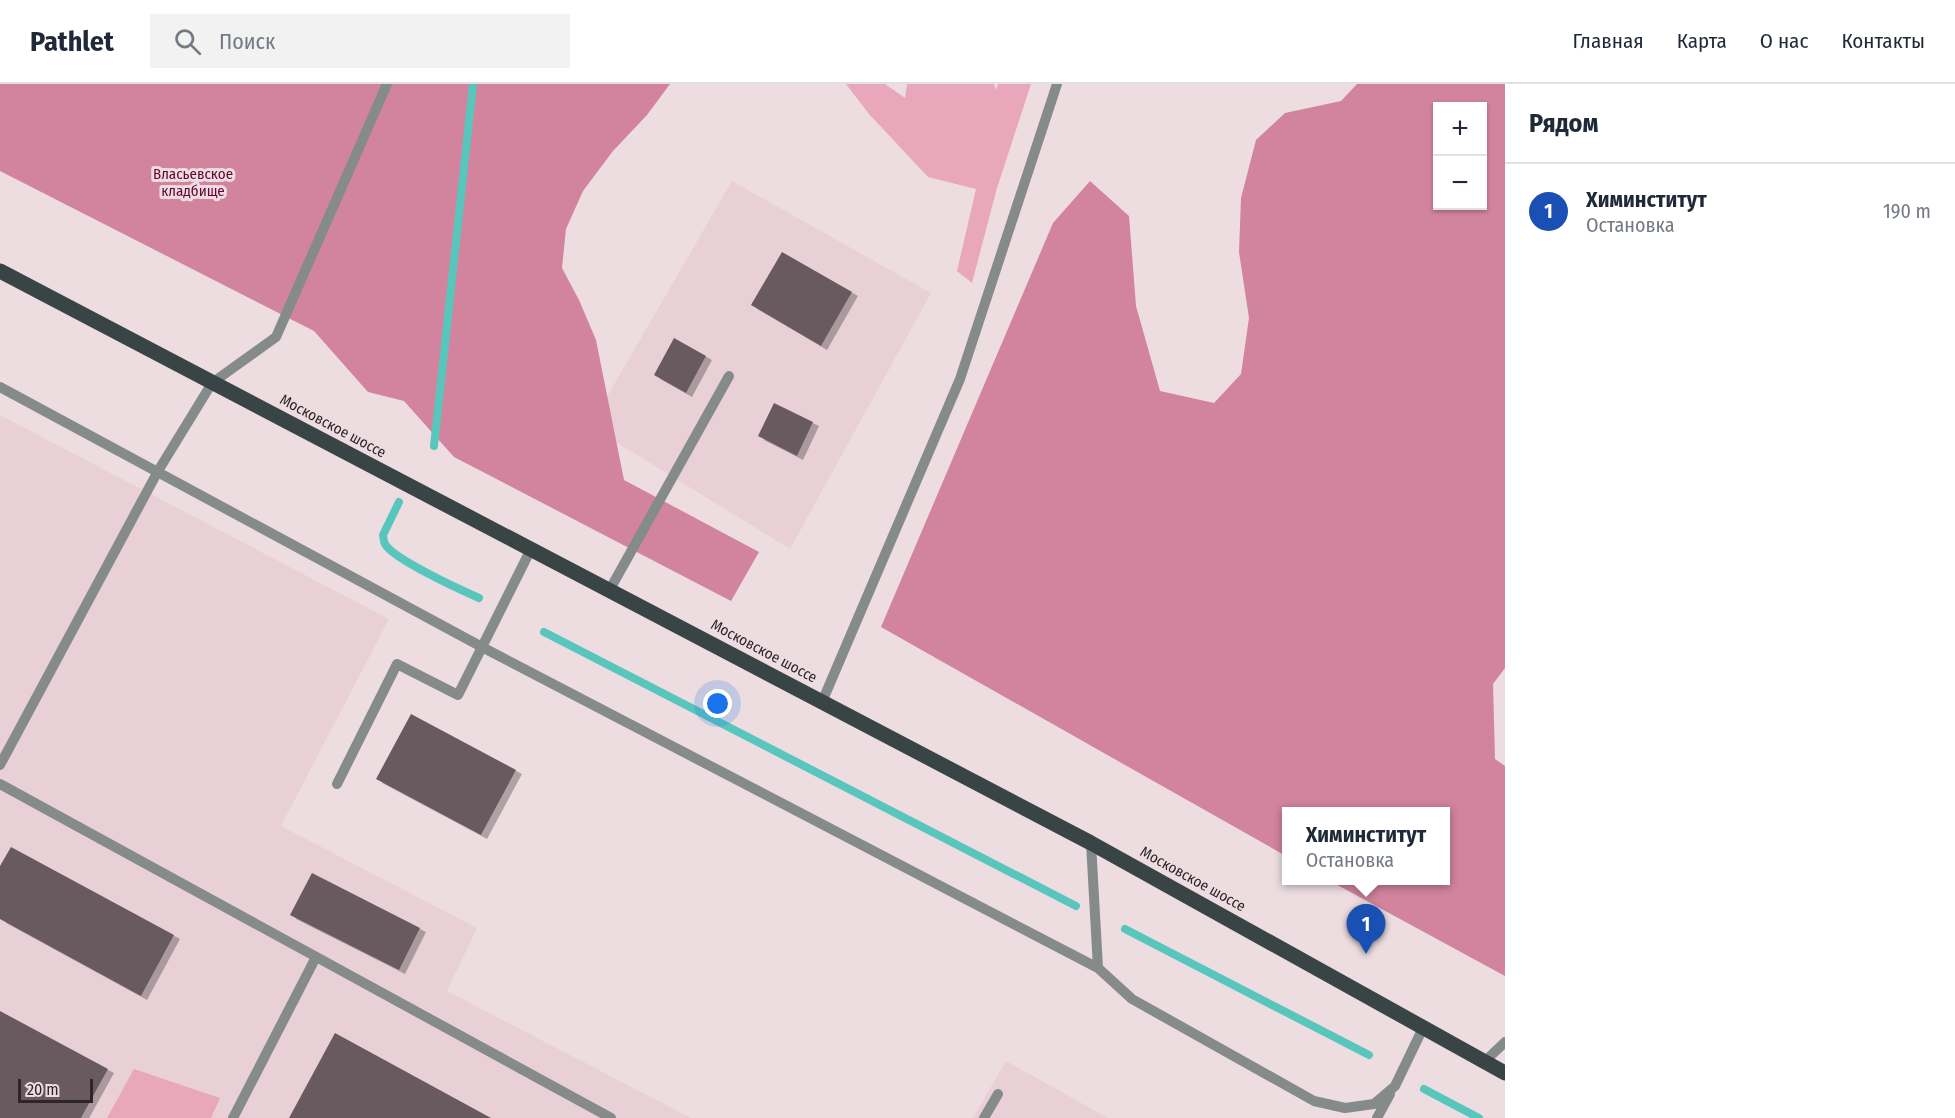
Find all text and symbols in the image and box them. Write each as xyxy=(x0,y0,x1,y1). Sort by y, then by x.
search box xyxy=(150,14,570,68)
text: Pathlet xyxy=(30,25,114,58)
icon: search xyxy=(171,25,204,58)
text: Поиск xyxy=(219,28,275,55)
text: Главная xyxy=(1573,28,1644,54)
text: Карта xyxy=(1677,28,1727,54)
text: О нас xyxy=(1760,28,1808,54)
text: Контакты xyxy=(1841,28,1925,54)
map controls xyxy=(1433,102,1487,210)
button: + xyxy=(1433,102,1487,156)
text: Рядом xyxy=(1529,108,1598,139)
button: − xyxy=(1433,156,1487,210)
park label: Власьевское кладбище xyxy=(153,165,233,200)
text: Химинститут xyxy=(1586,186,1707,213)
text: 1 xyxy=(1544,199,1553,223)
text: 190 m xyxy=(1883,199,1931,223)
text: Остановка xyxy=(1586,213,1674,237)
street label: Московское шоссе xyxy=(277,390,389,462)
street label: Московское шоссе xyxy=(708,615,820,687)
your location xyxy=(703,689,732,718)
popup xyxy=(1282,807,1450,885)
text: Химинститут xyxy=(1306,821,1426,848)
street label: Московское шоссе xyxy=(1137,843,1249,915)
text: Остановка xyxy=(1306,848,1394,872)
pin: 1 xyxy=(1346,904,1386,954)
scale bar xyxy=(18,1076,93,1104)
text: 20 m xyxy=(27,1080,58,1099)

